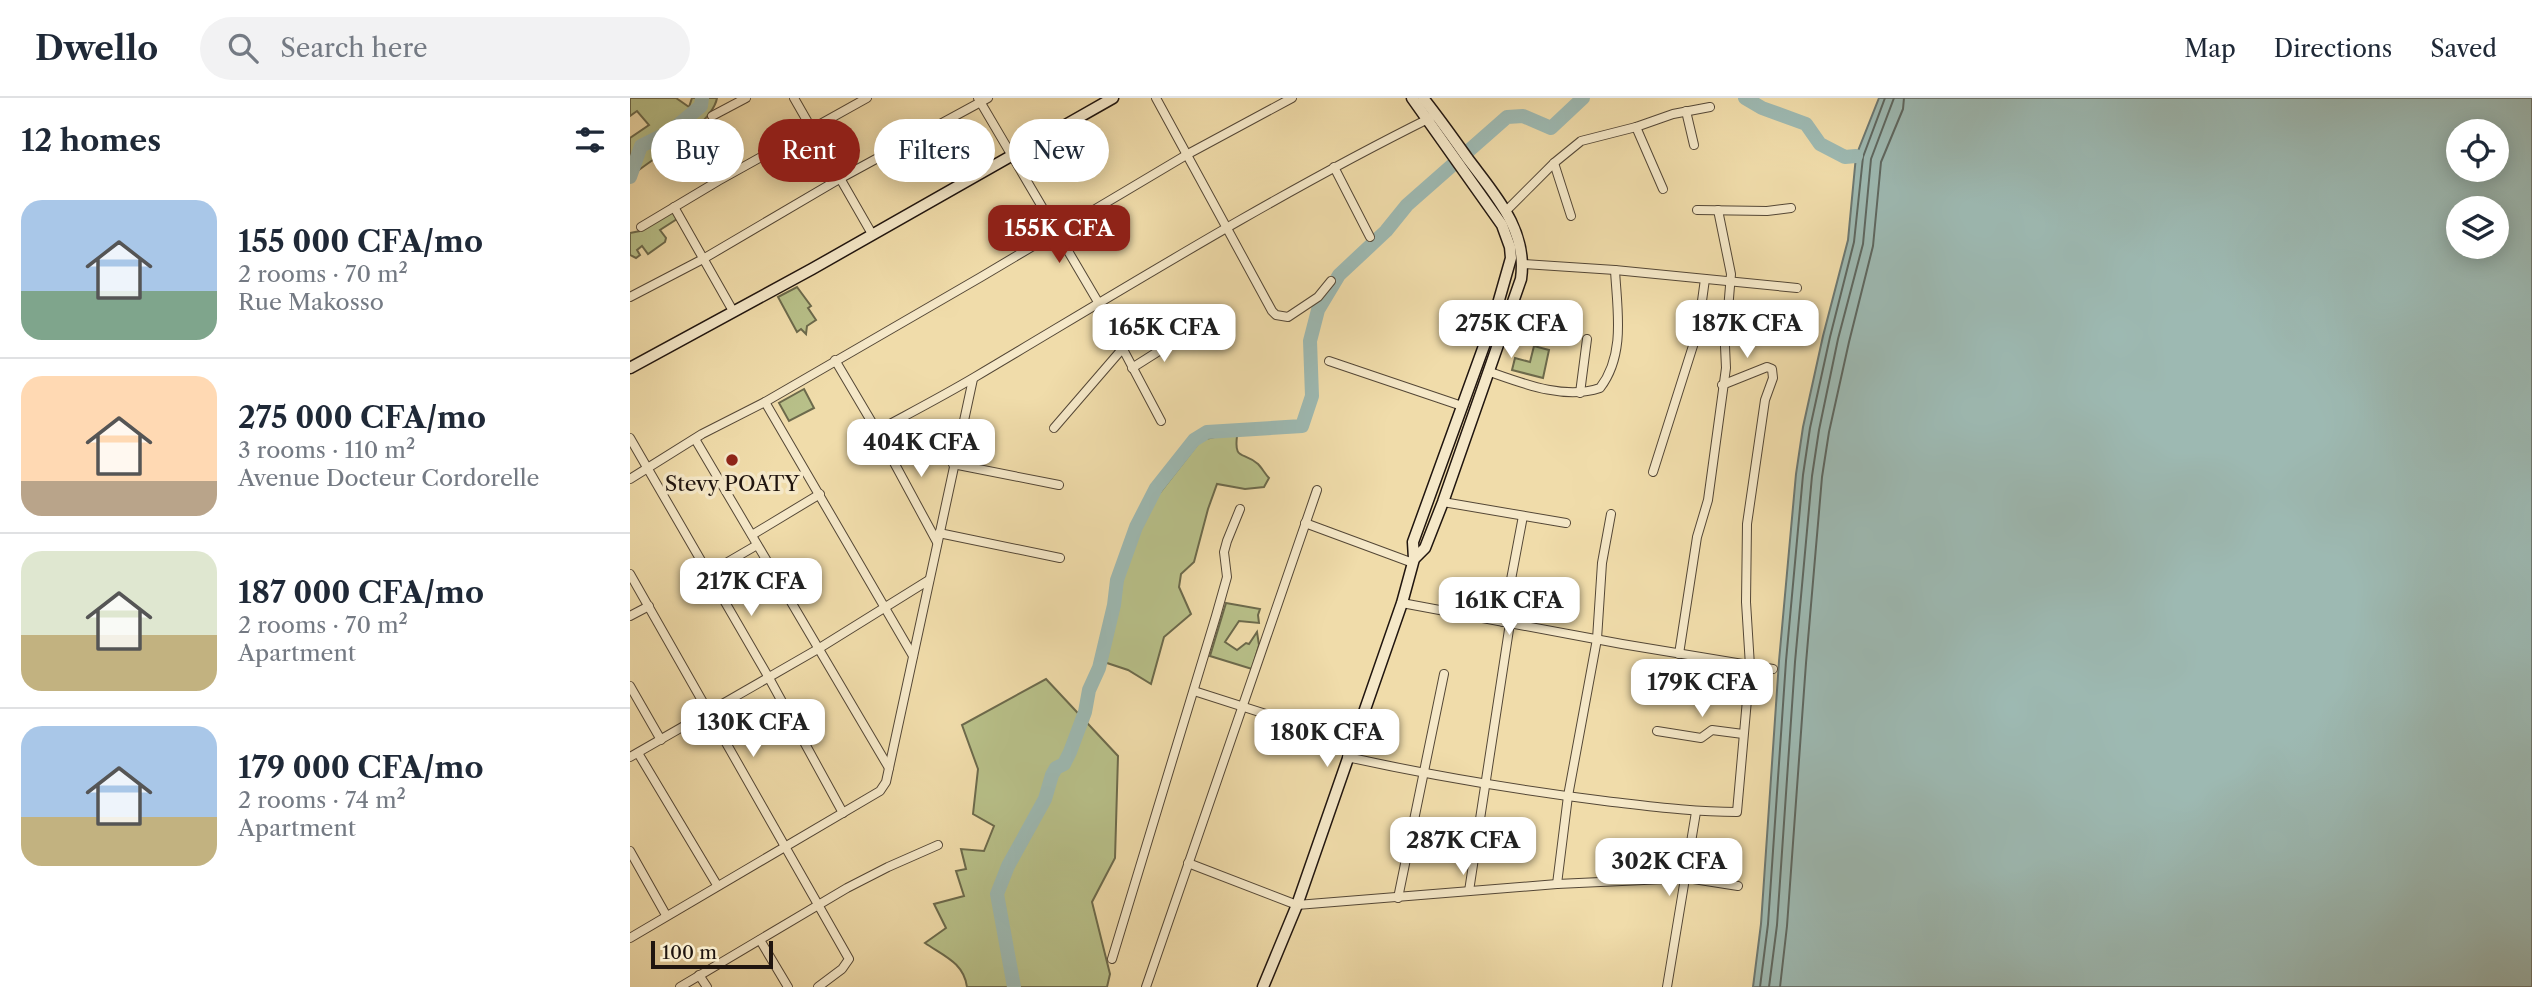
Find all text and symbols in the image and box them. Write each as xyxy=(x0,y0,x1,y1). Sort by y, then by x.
search box xyxy=(200,17,690,80)
text: Dwello xyxy=(35,28,158,69)
icon: search xyxy=(224,29,262,67)
text: Search here xyxy=(280,32,428,64)
text: Map xyxy=(2184,34,2236,63)
text: Directions xyxy=(2274,34,2392,63)
text: Saved xyxy=(2430,34,2497,63)
chip: Buy xyxy=(651,119,744,182)
chip: Rent xyxy=(758,119,860,182)
chip: Filters xyxy=(874,119,995,182)
chip: New xyxy=(1009,119,1109,182)
map controls xyxy=(2446,119,2509,259)
button: locate xyxy=(2446,119,2509,182)
icon: filters xyxy=(571,121,609,159)
text: 12 homes xyxy=(21,122,161,159)
button: layers xyxy=(2446,196,2509,259)
pin: 155K CFA xyxy=(987,206,1131,265)
text: 155K CFA xyxy=(1004,214,1114,242)
text: 155 000 CFA/mo xyxy=(238,223,483,260)
icon: home xyxy=(77,228,161,312)
text: 2 rooms · 70 m² xyxy=(238,260,408,288)
text: Rue Makosso xyxy=(238,288,384,316)
pin: 275K CFA xyxy=(1439,300,1583,360)
pin: 187K CFA xyxy=(1675,300,1819,360)
pin: 165K CFA xyxy=(1092,304,1236,364)
text: 275K CFA xyxy=(1455,309,1567,337)
text: 187K CFA xyxy=(1692,309,1802,337)
text: 165K CFA xyxy=(1109,313,1219,341)
text: 275 000 CFA/mo xyxy=(238,399,486,436)
icon: home xyxy=(77,404,161,488)
pin: 404K CFA xyxy=(849,420,993,479)
text: 404K CFA xyxy=(863,428,979,456)
text: 3 rooms · 110 m² xyxy=(238,436,415,464)
marker: Stevy POATY xyxy=(724,452,740,468)
text: Avenue Docteur Cordorelle xyxy=(238,464,539,492)
place label: Stevy POATY xyxy=(665,471,800,496)
pin: 217K CFA xyxy=(679,559,823,618)
text: 217K CFA xyxy=(696,567,806,595)
text: 187 000 CFA/mo xyxy=(238,574,484,611)
pin: 161K CFA xyxy=(1437,578,1581,637)
icon: home xyxy=(77,579,161,663)
text: 161K CFA xyxy=(1455,586,1563,614)
text: 2 rooms · 70 m² xyxy=(238,611,408,639)
text: Apartment xyxy=(238,639,356,667)
pin: 179K CFA xyxy=(1630,660,1774,719)
text: 179K CFA xyxy=(1647,668,1757,696)
pin: 130K CFA xyxy=(681,700,825,759)
text: 130K CFA xyxy=(697,708,809,736)
pin: 180K CFA xyxy=(1255,710,1399,769)
text: 180K CFA xyxy=(1270,718,1384,746)
text: 179 000 CFA/mo xyxy=(238,749,483,786)
icon: home xyxy=(77,754,161,838)
text: 2 rooms · 74 m² xyxy=(238,786,406,814)
text: Apartment xyxy=(238,814,356,842)
pin: 287K CFA xyxy=(1391,818,1535,877)
text: 287K CFA xyxy=(1406,826,1520,854)
pin: 302K CFA xyxy=(1597,838,1741,898)
text: 302K CFA xyxy=(1611,847,1727,875)
scale bar xyxy=(651,938,774,970)
text: 100 m xyxy=(662,941,717,964)

